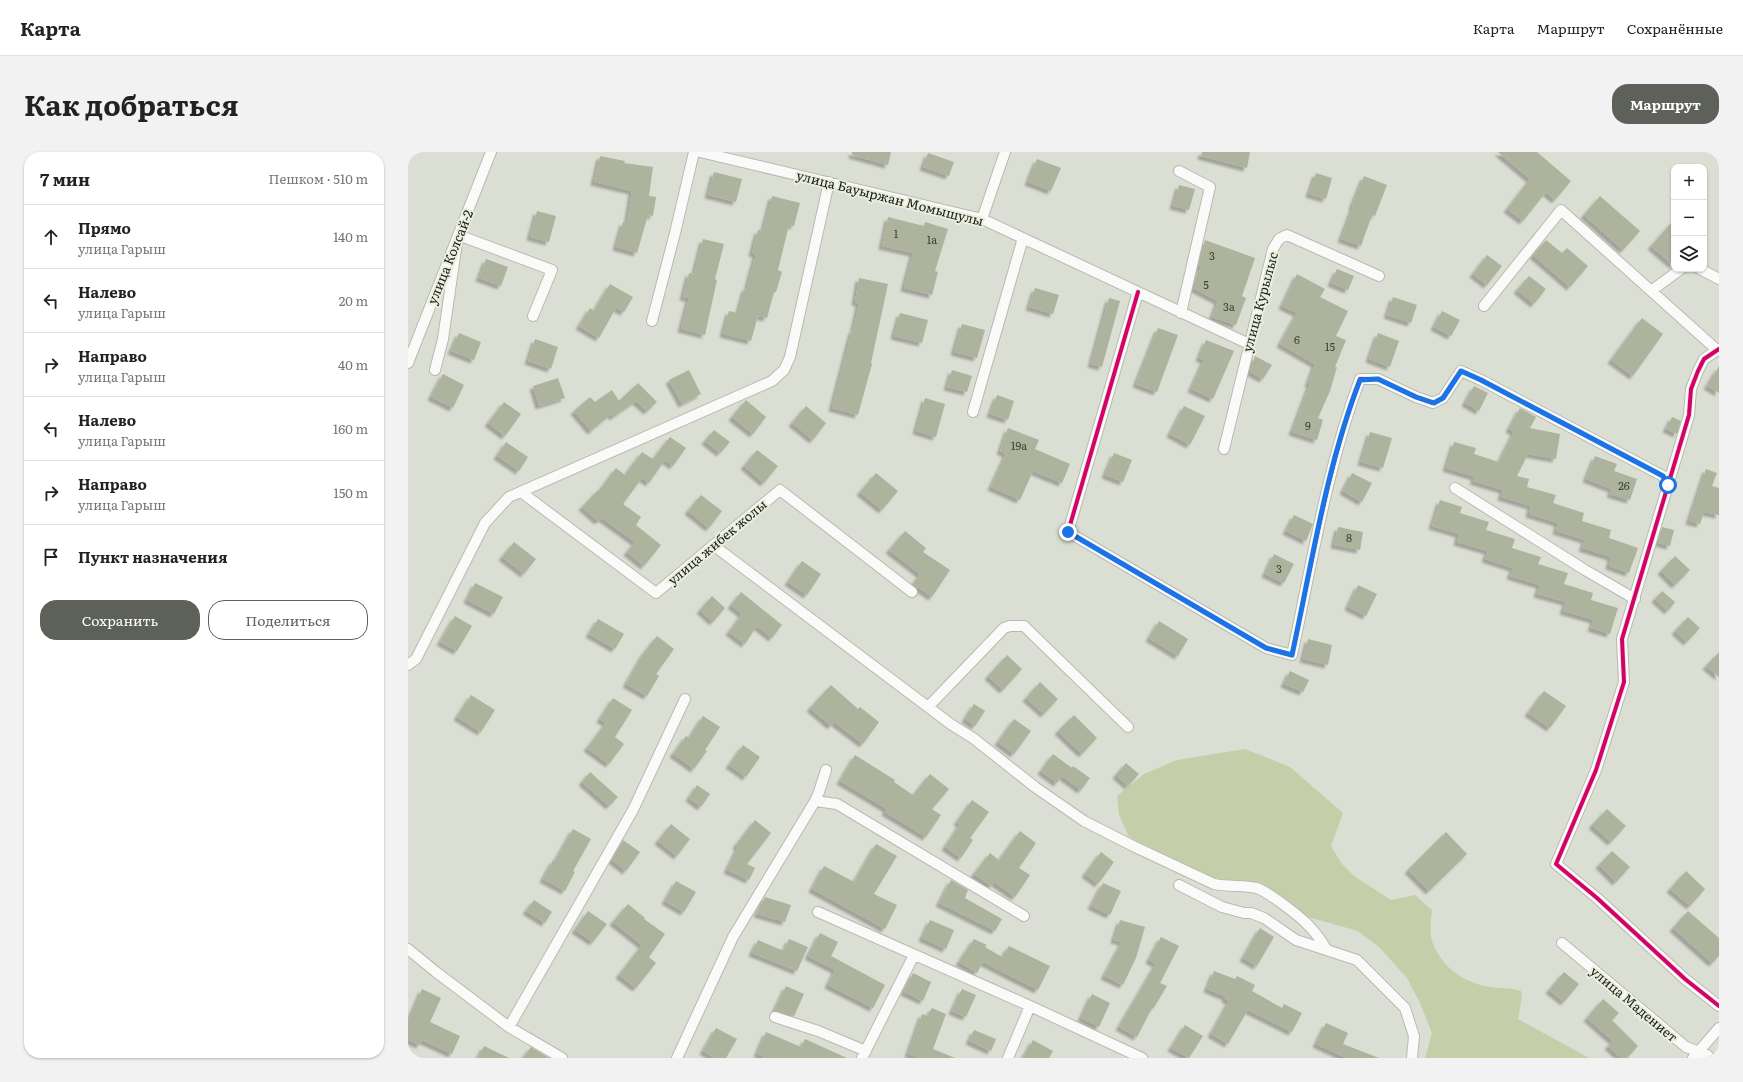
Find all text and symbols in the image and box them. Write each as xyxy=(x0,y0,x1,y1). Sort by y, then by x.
text: Карта xyxy=(20,14,81,42)
text: Карта xyxy=(1473,18,1515,38)
text: Маршрут xyxy=(1537,18,1605,38)
text: Сохранённые xyxy=(1627,18,1723,38)
text: Как добраться xyxy=(24,83,239,125)
button: Маршрут xyxy=(1612,84,1719,124)
map controls xyxy=(1671,164,1707,272)
button: + xyxy=(1671,164,1707,200)
street label: улица Бауыржан Момышулы xyxy=(794,165,986,230)
text: 7 мин xyxy=(40,166,90,191)
text: Пешком · 510 m xyxy=(268,169,368,188)
button: − xyxy=(1671,200,1707,236)
street label: улица Колсай-2 xyxy=(422,206,477,307)
text: Прямо xyxy=(78,216,131,239)
house number: 1 xyxy=(894,225,899,241)
icon: ahead xyxy=(40,226,62,248)
text: 140 m xyxy=(333,227,368,246)
house number: 1а xyxy=(927,231,937,247)
button: layers xyxy=(1671,236,1707,272)
text: улица Гарыш xyxy=(78,239,166,258)
house number: 3 xyxy=(1209,247,1215,263)
street label: улица Курылыс xyxy=(1237,249,1282,354)
house number: 5 xyxy=(1203,276,1209,292)
text: Налево xyxy=(78,280,136,303)
icon: left xyxy=(40,290,62,312)
text: 20 m xyxy=(339,291,368,310)
house number: 3а xyxy=(1223,298,1235,314)
text: улица Гарыш xyxy=(78,303,166,322)
house number: 6 xyxy=(1294,331,1300,347)
house number: 15 xyxy=(1325,338,1335,354)
text: Направо xyxy=(78,344,147,367)
icon: right xyxy=(40,354,62,376)
text: 40 m xyxy=(338,355,368,374)
text: улица Гарыш xyxy=(78,367,166,386)
text: Налево xyxy=(78,408,136,431)
house number: 9 xyxy=(1305,417,1311,433)
icon: left xyxy=(40,418,62,440)
text: 160 m xyxy=(333,419,368,438)
text: улица Гарыш xyxy=(78,431,166,450)
house number: 19а xyxy=(1011,437,1027,453)
text: Направо xyxy=(78,472,147,495)
route start xyxy=(1659,476,1677,494)
house number: 26 xyxy=(1618,477,1630,493)
icon: right xyxy=(40,482,62,504)
text: 150 m xyxy=(333,483,368,502)
street label: улица жибек жолы xyxy=(663,494,771,589)
text: улица Гарыш xyxy=(78,495,166,514)
route end xyxy=(1059,523,1077,541)
house number: 8 xyxy=(1346,529,1352,545)
text: Пункт назначения xyxy=(78,545,228,568)
icon: arrive xyxy=(40,546,62,568)
house number: 3 xyxy=(1276,560,1282,576)
button: Сохранить xyxy=(40,600,200,640)
button: Поделиться xyxy=(208,600,368,640)
street label: улица Мадениет xyxy=(1586,961,1683,1046)

